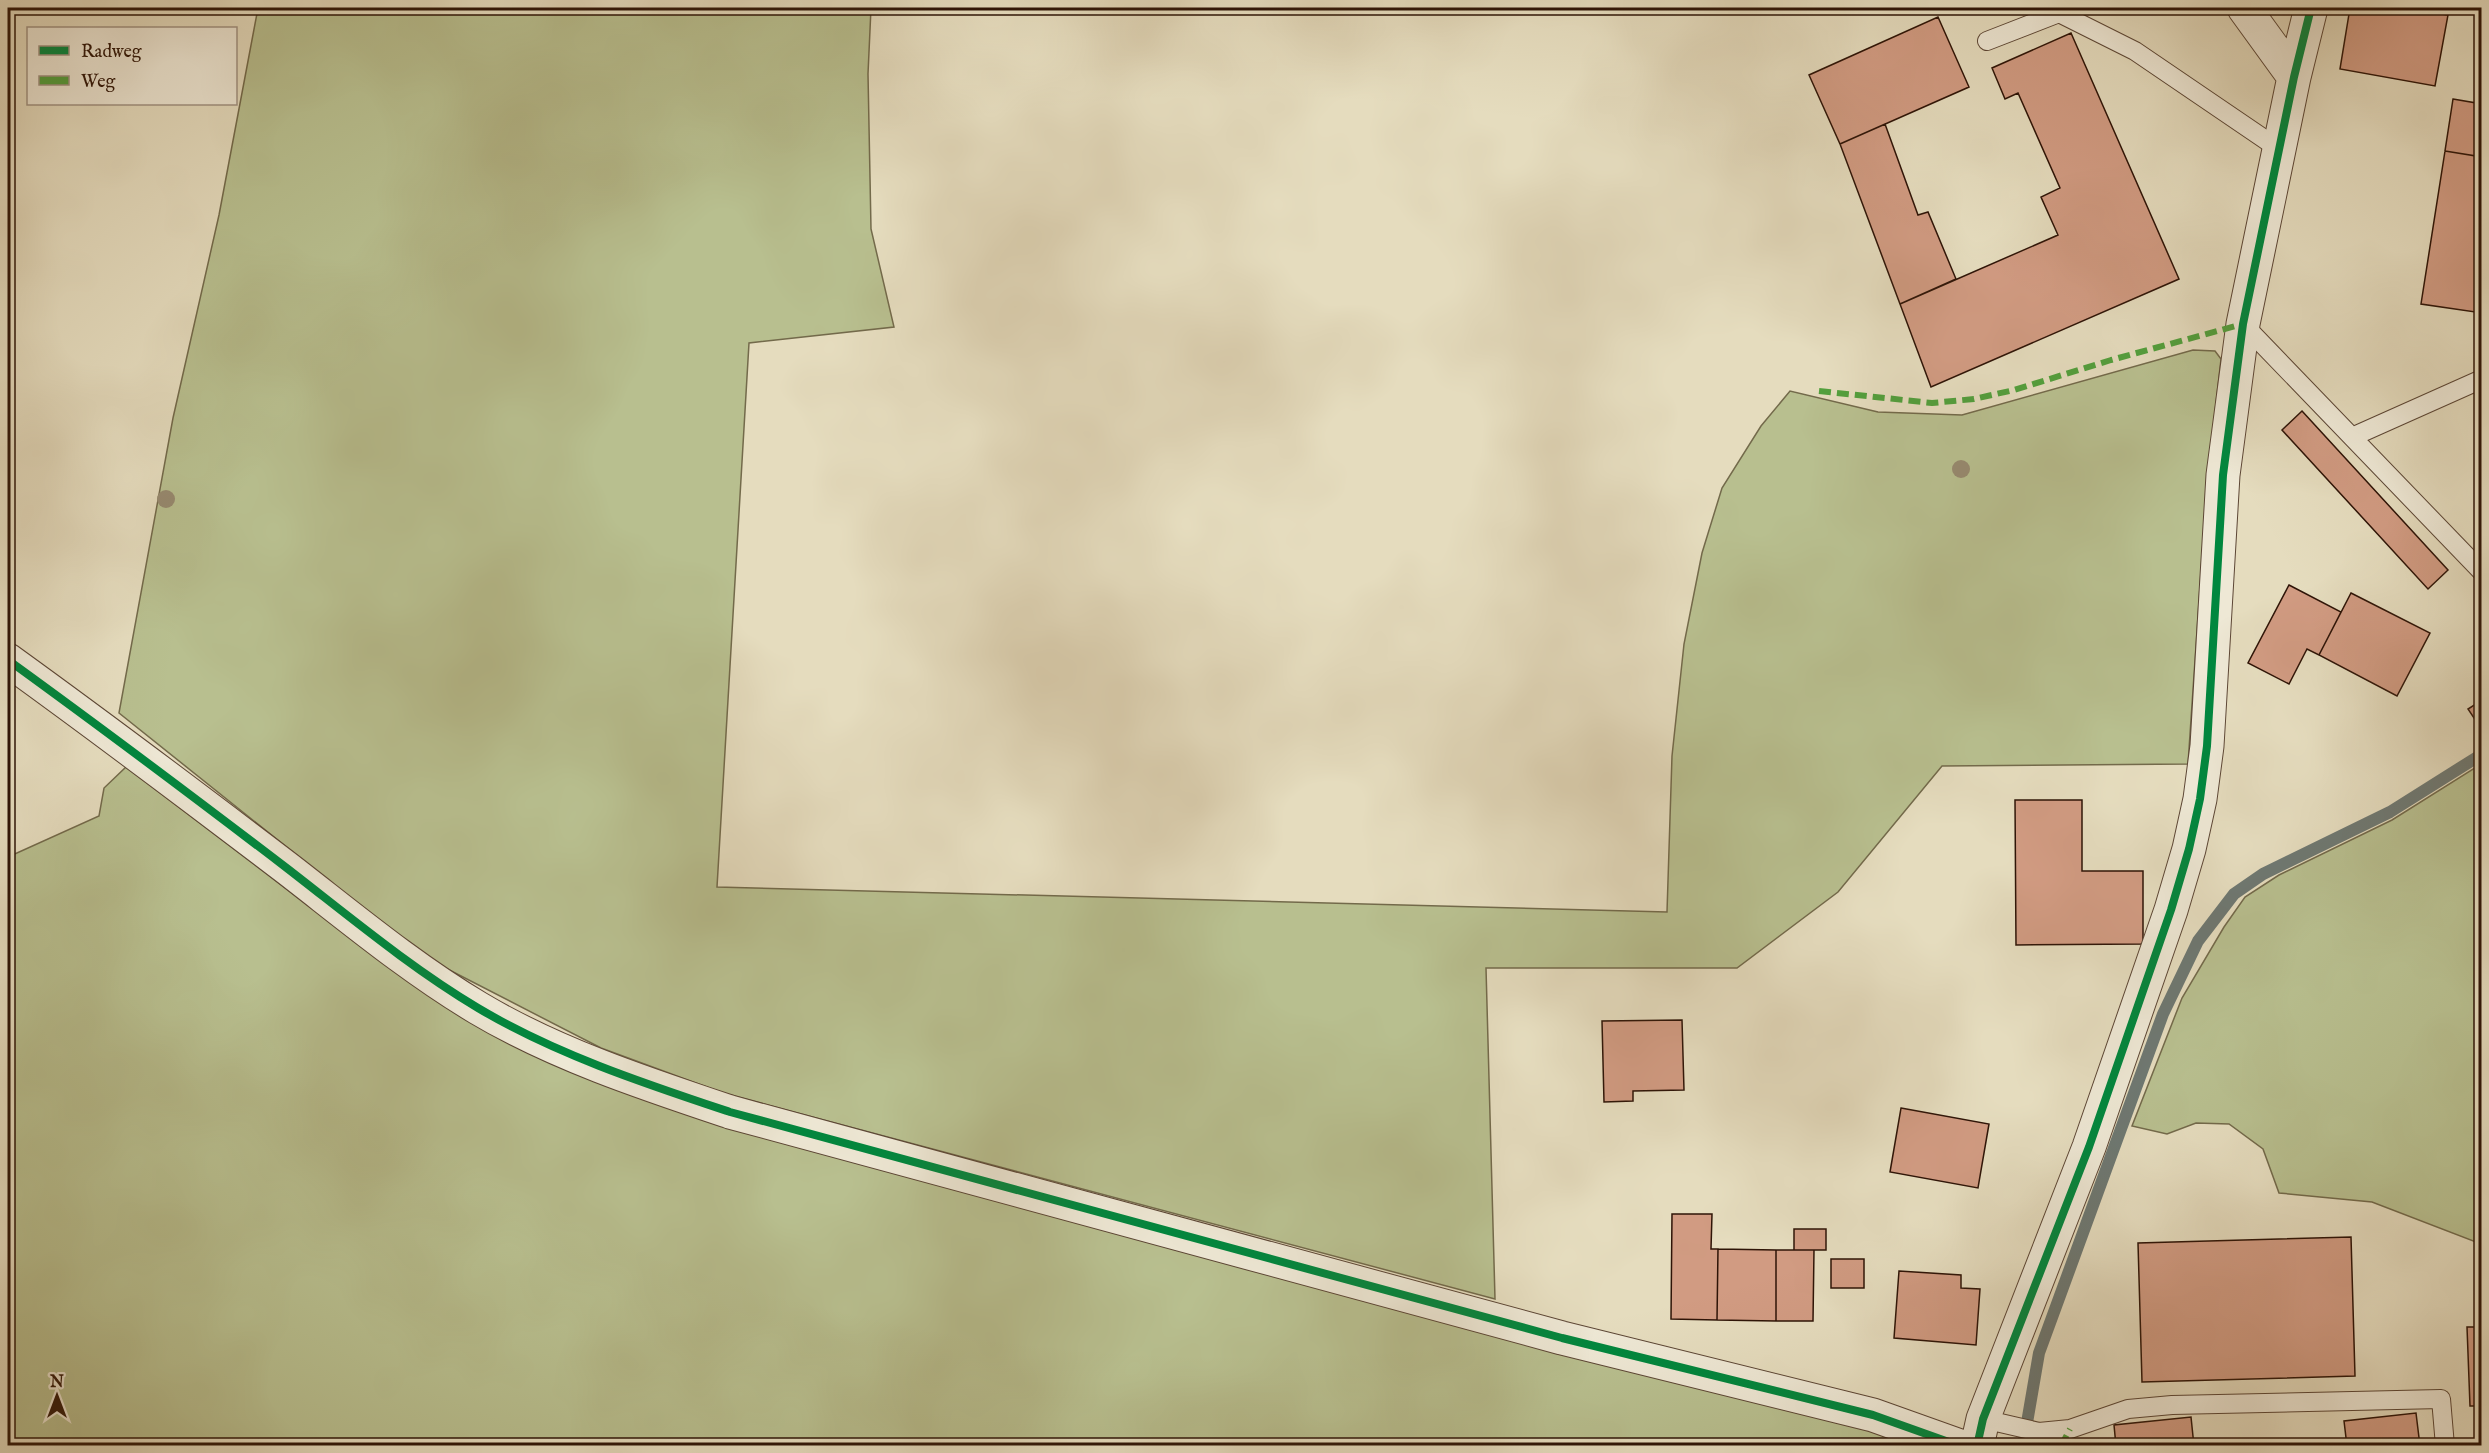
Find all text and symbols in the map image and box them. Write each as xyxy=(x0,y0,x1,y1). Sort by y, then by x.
legend xyxy=(27,27,237,105)
text: Radweg xyxy=(81,41,142,64)
text: Weg xyxy=(81,71,116,94)
north arrow xyxy=(27,1366,87,1426)
text: N xyxy=(49,1373,64,1393)

